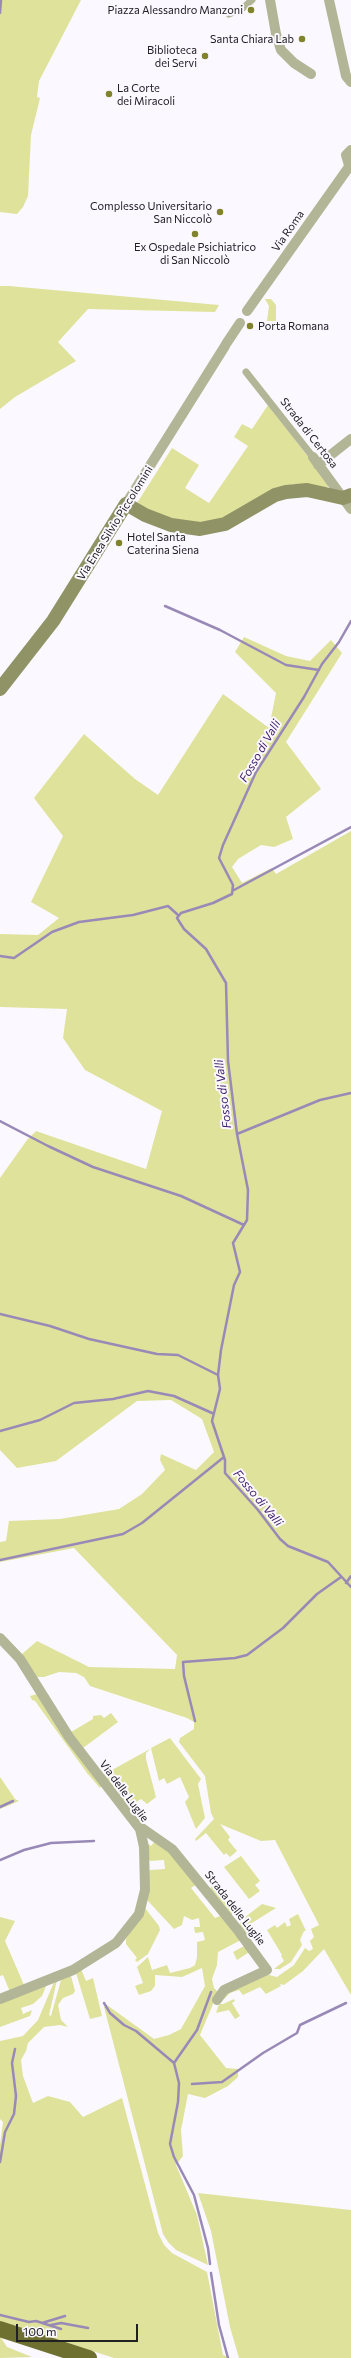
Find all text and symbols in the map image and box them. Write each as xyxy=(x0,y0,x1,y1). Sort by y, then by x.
place label: Piazza Alessandro Manzoni xyxy=(108,3,243,17)
marker: Piazza Alessandro Manzoni xyxy=(246,5,256,15)
place label: Santa Chiara Lab xyxy=(210,32,294,46)
marker: Santa Chiara Lab xyxy=(297,34,307,44)
place label: Biblioteca dei Servi xyxy=(147,43,197,69)
marker: Biblioteca dei Servi xyxy=(200,51,210,61)
place label: La Corte dei Miracoli xyxy=(117,81,175,107)
marker: La Corte dei Miracoli xyxy=(104,89,114,99)
place label: Complesso Universitario San Niccolò xyxy=(90,199,212,225)
marker: Complesso Universitario San Niccolò xyxy=(215,207,225,217)
street label: Via Roma xyxy=(269,208,307,254)
marker: Ex Ospedale Psichiatrico di San Niccolò xyxy=(190,229,200,239)
place label: Ex Ospedale Psichiatrico di San Niccolò xyxy=(134,240,256,266)
place label: Porta Romana xyxy=(258,319,329,333)
marker: Porta Romana xyxy=(245,321,255,331)
street label: Strada di Certosa xyxy=(277,395,341,471)
street label: Via Enea Silvio Piccolomini xyxy=(74,464,156,582)
place label: Hotel Santa Caterina Siena xyxy=(127,530,199,556)
marker: Hotel Santa Caterina Siena xyxy=(114,538,124,548)
water label: Fosso di Valli xyxy=(236,717,284,785)
water label: Fosso di Valli xyxy=(212,1059,234,1129)
water label: Fosso di Valli xyxy=(230,1467,286,1529)
street label: Via delle Luglie xyxy=(97,1758,151,1824)
street label: Strada delle Luglie xyxy=(202,1868,268,1948)
scale bar xyxy=(18,2316,140,2342)
text: 100 m xyxy=(23,2324,57,2338)

